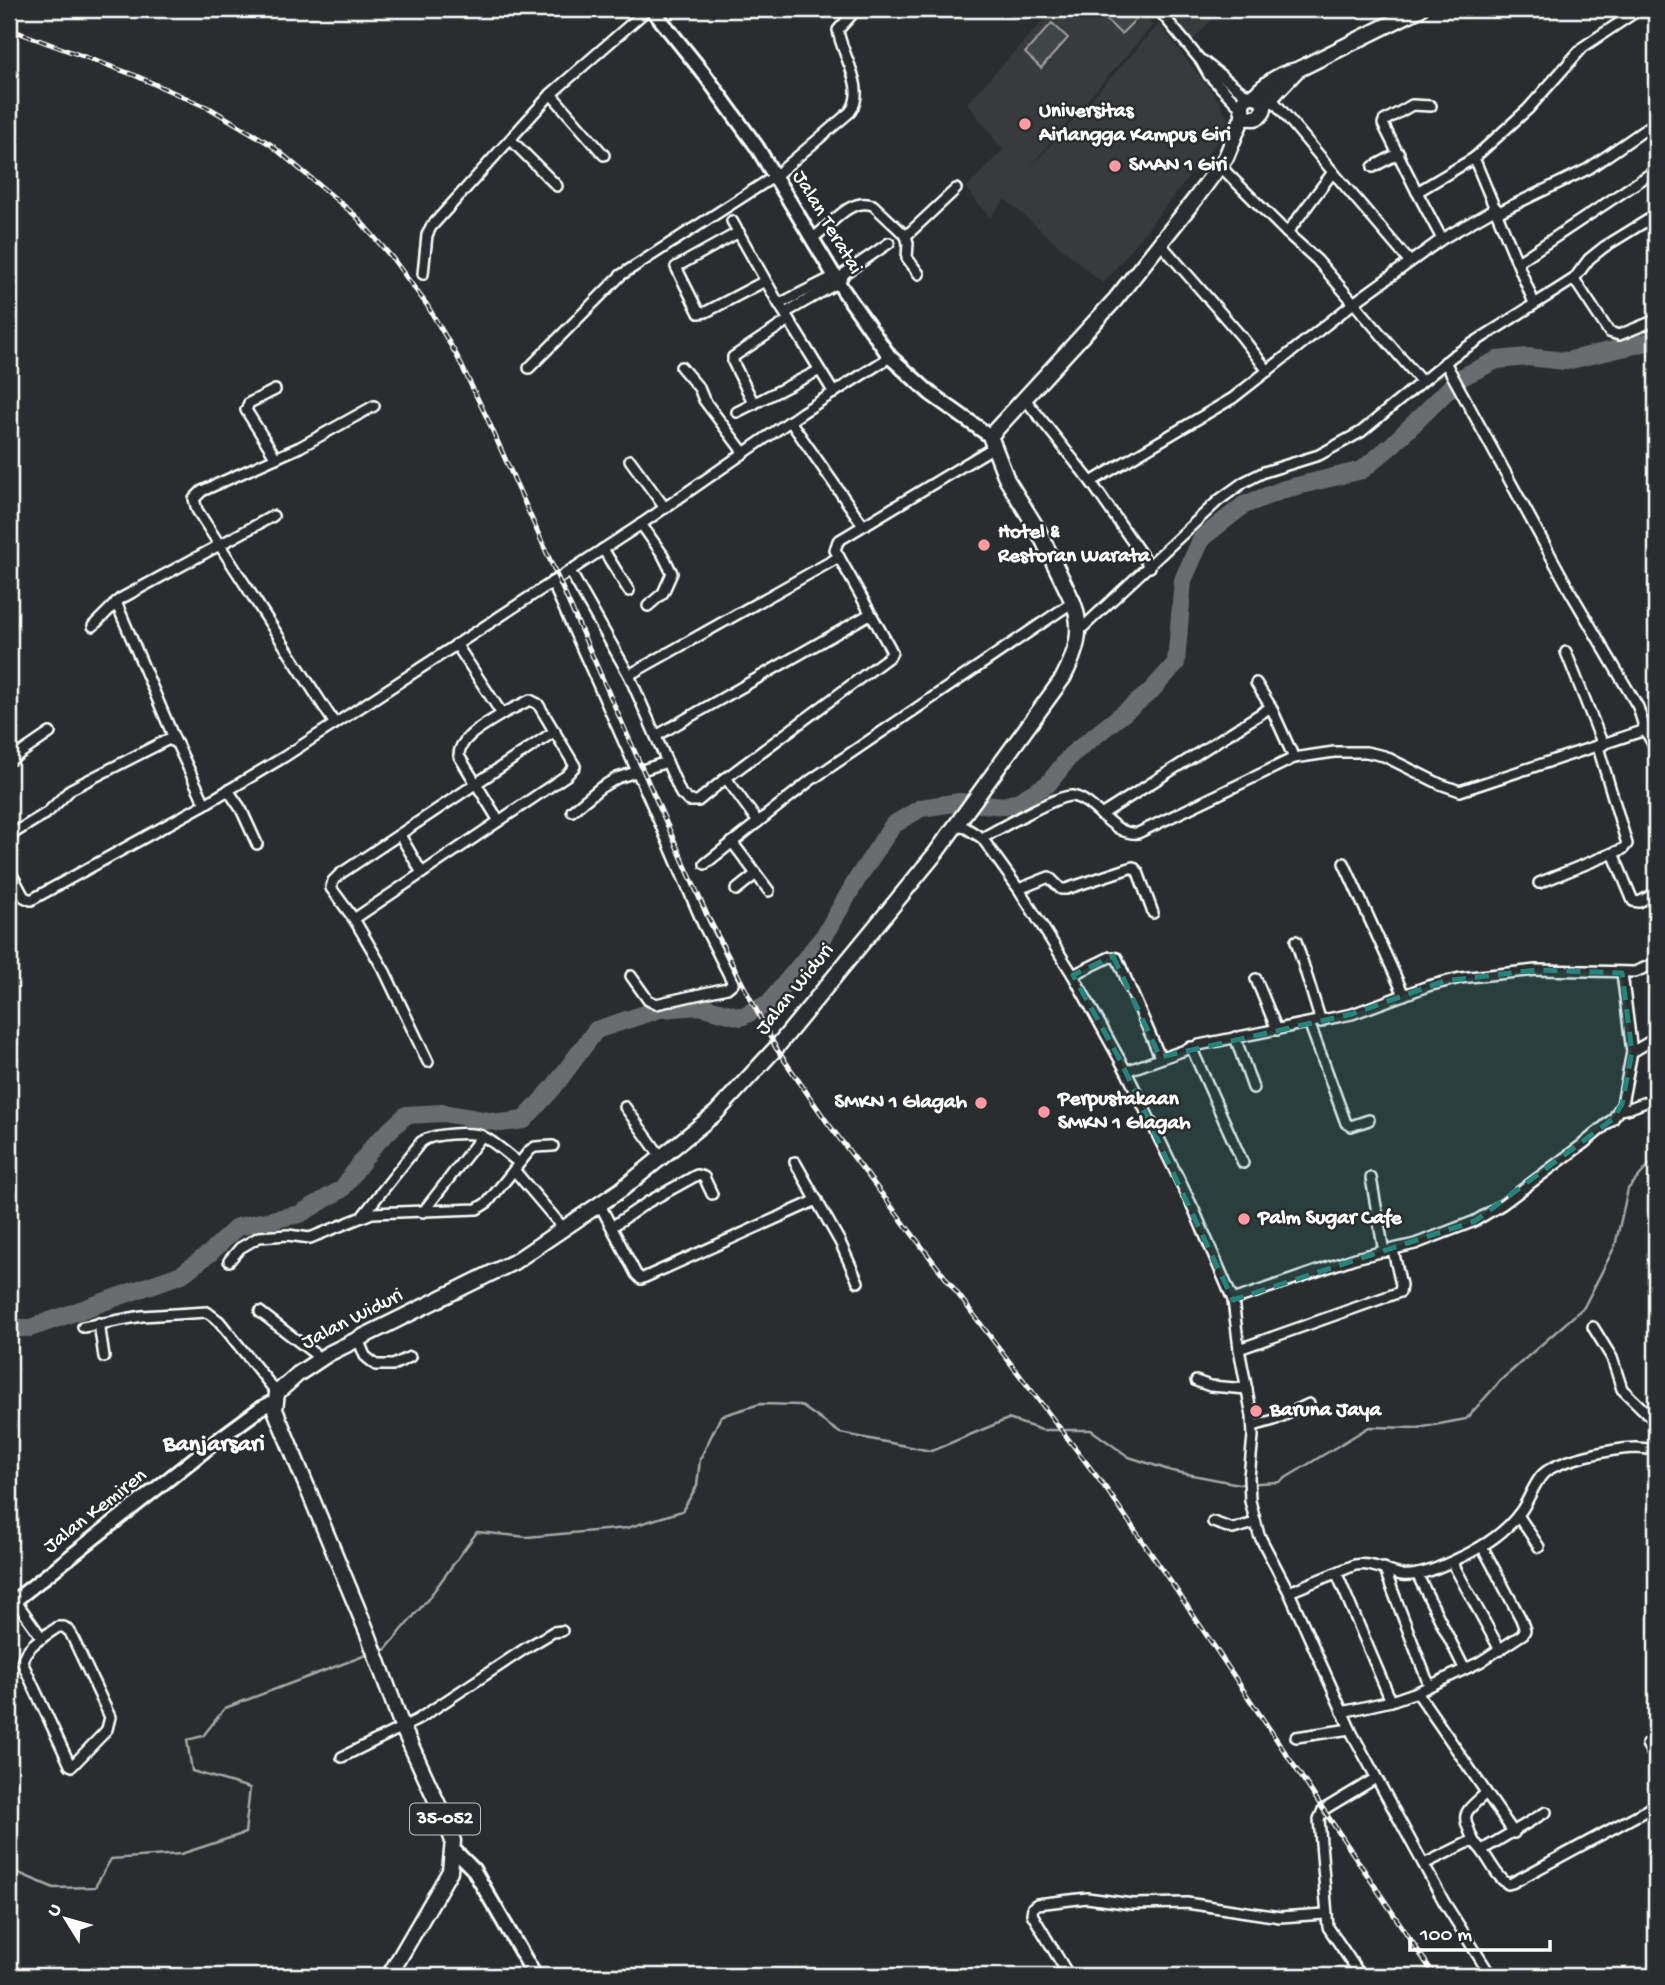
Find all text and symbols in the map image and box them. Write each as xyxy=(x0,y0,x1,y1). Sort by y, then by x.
place label: Universitas Airlangga Kampus Giri xyxy=(1038,100,1231,149)
marker: Universitas Airlangga Kampus Giri xyxy=(1017,116,1033,132)
place label: SMAN 1 Giri xyxy=(1129,154,1228,179)
marker: SMAN 1 Giri xyxy=(1107,158,1123,174)
street label: Jalan Teratai xyxy=(785,166,867,280)
place label: Hotel & Restoran Warata xyxy=(997,521,1151,570)
marker: Hotel & Restoran Warata xyxy=(976,537,992,553)
street label: Jalan Widuri xyxy=(751,939,841,1041)
place label: Perpustakaan SMKN 1 Glagah xyxy=(1057,1088,1191,1137)
place label: SMKN 1 Glagah xyxy=(835,1091,968,1116)
marker: SMKN 1 Glagah xyxy=(973,1095,989,1111)
marker: Perpustakaan SMKN 1 Glagah xyxy=(1036,1104,1052,1120)
place label: Palm Sugar Cafe xyxy=(1257,1207,1403,1232)
marker: Palm Sugar Cafe xyxy=(1236,1211,1252,1227)
street label: Jalan Widuri xyxy=(298,1284,408,1356)
place label: Baruna Jaya xyxy=(1269,1399,1382,1424)
marker: Baruna Jaya xyxy=(1248,1403,1264,1419)
district label: Banjarsari xyxy=(162,1431,265,1460)
street label: Jalan Kemiren xyxy=(39,1464,153,1560)
road number: 35-052 xyxy=(410,1803,480,1834)
north arrow xyxy=(32,1884,102,1954)
text: U xyxy=(43,1900,68,1922)
scale bar xyxy=(1410,1908,1550,1952)
text: 100 m xyxy=(1419,1924,1472,1949)

